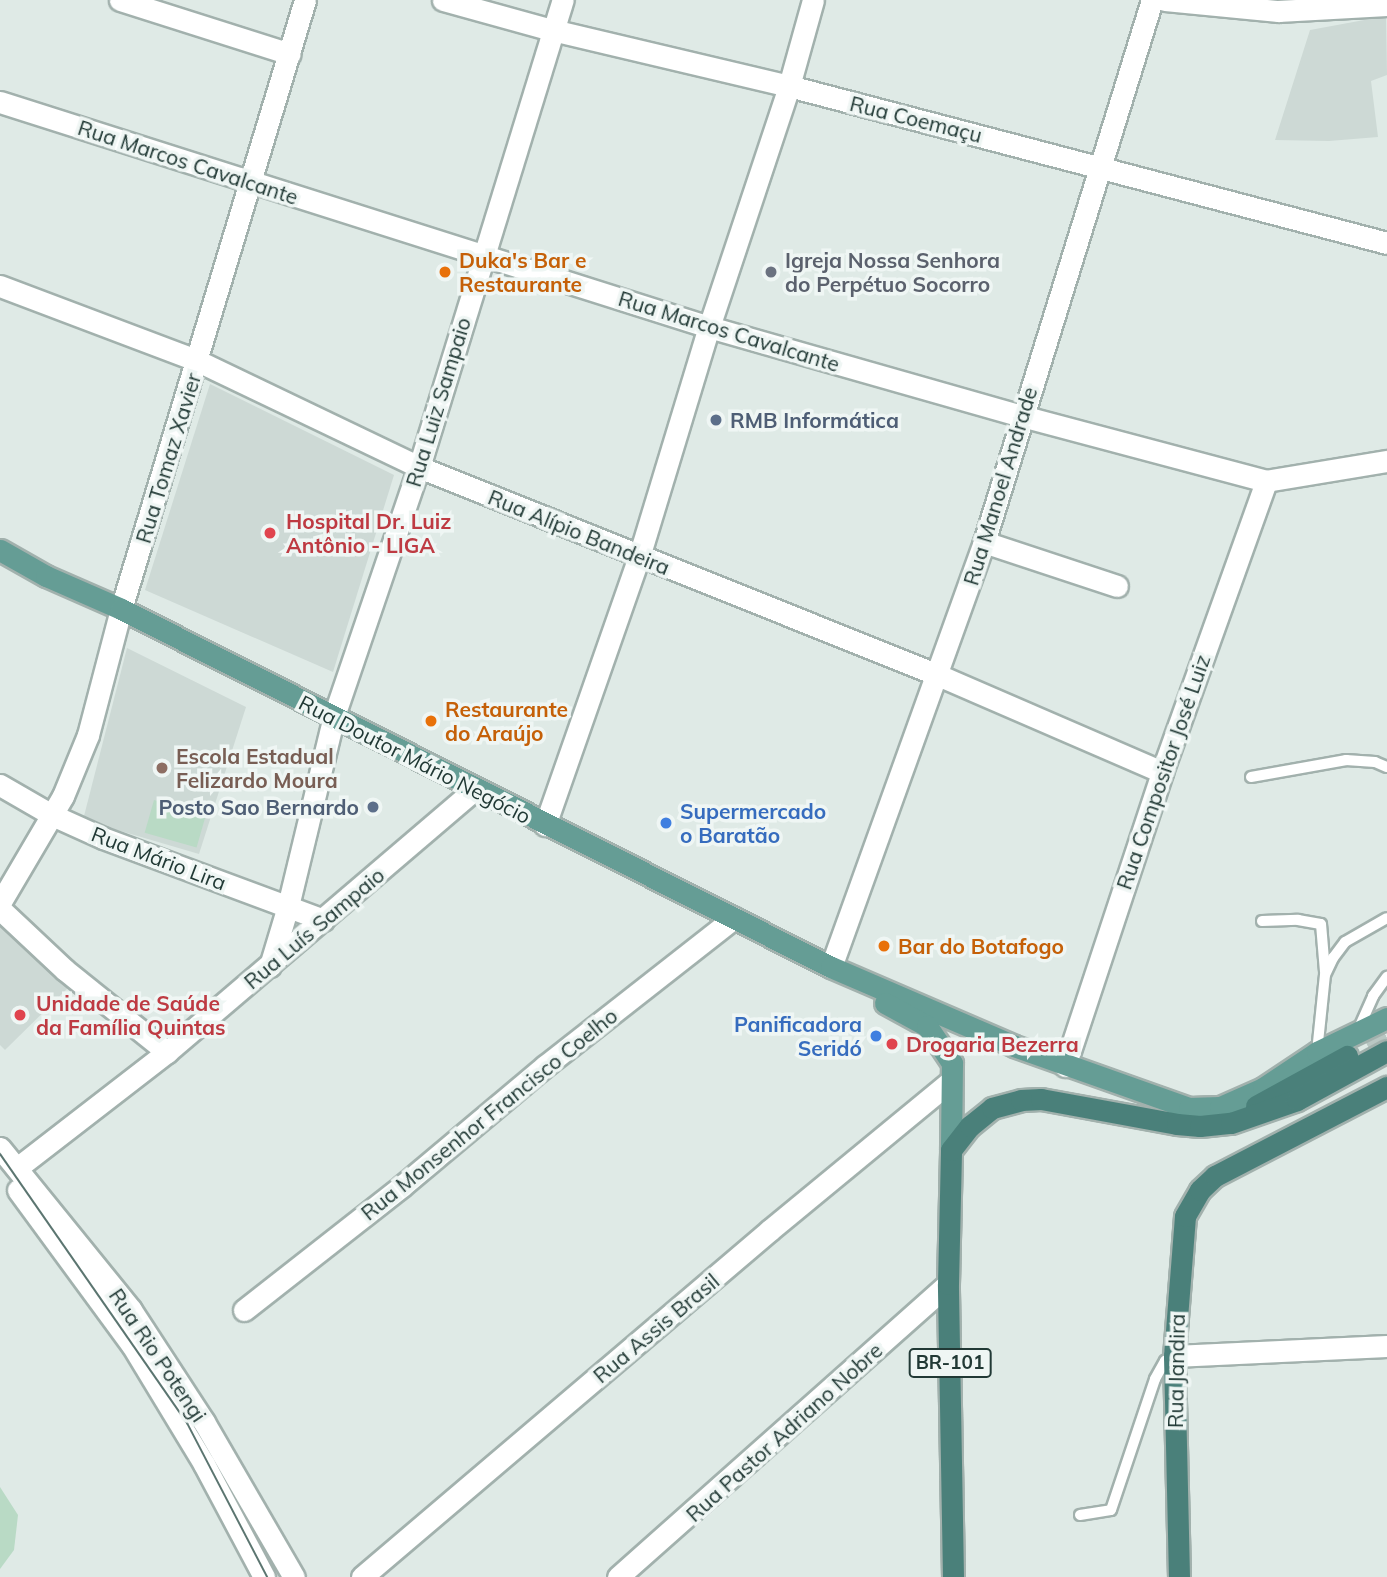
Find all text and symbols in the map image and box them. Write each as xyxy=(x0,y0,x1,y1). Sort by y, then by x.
street label: Rua Coemaçu xyxy=(847,90,985,148)
street label: Rua Marcos Cavalcante xyxy=(75,115,301,209)
place label: Duka's Bar e Restaurante xyxy=(459,247,586,297)
place label: Igreja Nossa Senhora do Perpétuo Socorro xyxy=(785,247,1000,297)
marker: Duka's Bar e Restaurante xyxy=(437,264,453,280)
marker: Igreja Nossa Senhora do Perpétuo Socorro xyxy=(763,264,779,280)
street label: Rua Marcos Cavalcante xyxy=(615,285,843,377)
street label: Rua Luiz Sampaio xyxy=(400,314,476,490)
street label: Rua Tomaz Xavier xyxy=(130,370,206,546)
street label: Rua Manoel Andrade xyxy=(958,384,1042,588)
place label: RMB Informática xyxy=(730,407,899,433)
marker: RMB Informática xyxy=(708,412,724,428)
street label: Rua Alípio Bandeira xyxy=(485,484,673,580)
place label: Hospital Dr. Luiz Antônio - LIGA xyxy=(286,508,451,558)
marker: Hospital Dr. Luiz Antônio - LIGA xyxy=(260,523,280,543)
street label: Rua Compositor José Luiz xyxy=(1111,651,1215,893)
street label: Rua Doutor Mário Negócio xyxy=(295,689,535,829)
place label: Restaurante do Araújo xyxy=(445,696,568,746)
marker: Restaurante do Araújo xyxy=(423,713,439,729)
place label: Escola Estadual Felizardo Moura xyxy=(176,743,338,793)
marker: Escola Estadual Felizardo Moura xyxy=(154,760,170,776)
place label: Posto Sao Bernardo xyxy=(158,794,359,820)
place label: Supermercado o Baratão xyxy=(680,798,826,848)
marker: Posto Sao Bernardo xyxy=(365,799,381,815)
marker: Supermercado o Baratão xyxy=(658,815,674,831)
street label: Rua Mário Lira xyxy=(88,821,230,895)
street label: Rua Luís Sampaio xyxy=(239,862,389,994)
place label: Bar do Botafogo xyxy=(898,933,1064,959)
marker: Bar do Botafogo xyxy=(876,938,892,954)
place label: Unidade de Saúde da Família Quintas xyxy=(36,990,226,1040)
street label: Rua Monsenhor Francisco Coelho xyxy=(356,1003,622,1225)
marker: Unidade de Saúde da Família Quintas xyxy=(10,1005,30,1025)
place label: Panificadora Seridó xyxy=(734,1011,862,1061)
marker: Panificadora Seridó xyxy=(868,1028,884,1044)
place label: Drogaria Bezerra xyxy=(906,1031,1079,1057)
marker: Drogaria Bezerra xyxy=(884,1036,900,1052)
street label: Rua Assis Brasil xyxy=(588,1268,724,1388)
street label: Rua Rio Potengi xyxy=(104,1284,212,1426)
street label: Rua Jandira xyxy=(1162,1314,1190,1428)
street label: Rua Pastor Adriano Nobre xyxy=(681,1337,887,1527)
road number: BR-101 xyxy=(908,1348,992,1378)

